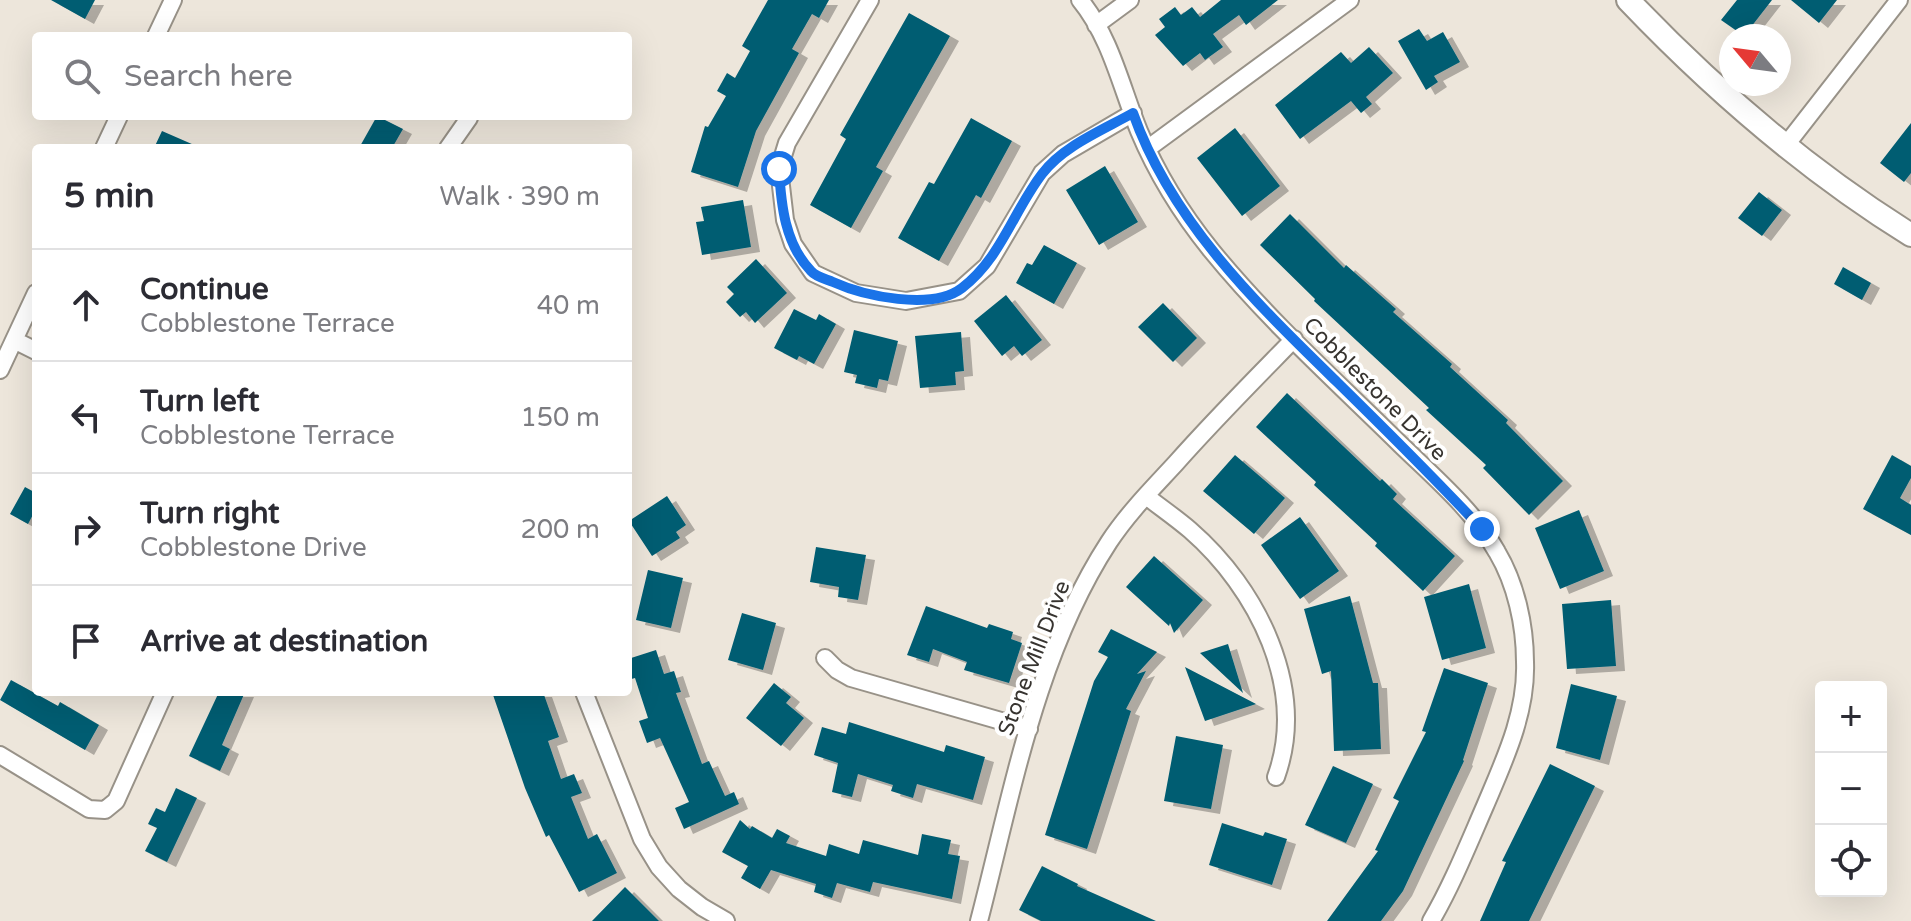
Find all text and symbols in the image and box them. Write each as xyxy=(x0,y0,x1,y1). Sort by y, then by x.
north arrow xyxy=(1719,24,1791,96)
search box xyxy=(32,32,632,120)
icon: search xyxy=(60,54,104,98)
text: Search here xyxy=(124,58,293,95)
route start xyxy=(761,151,797,187)
text: 5 min xyxy=(64,176,155,217)
text: Walk · 390 m xyxy=(440,181,600,212)
text: Continue xyxy=(140,271,269,308)
icon: ahead xyxy=(64,283,108,327)
text: 40 m xyxy=(537,290,600,321)
text: Cobblestone Terrace xyxy=(140,308,395,339)
street label: Cobblestone Drive xyxy=(1298,312,1452,466)
text: Turn left xyxy=(140,383,259,420)
icon: left xyxy=(64,395,108,439)
text: 150 m xyxy=(520,402,600,433)
text: Cobblestone Terrace xyxy=(140,420,395,451)
text: Turn right xyxy=(140,495,280,532)
icon: right xyxy=(64,507,108,551)
route end xyxy=(1464,511,1500,547)
text: 200 m xyxy=(520,514,600,545)
text: Cobblestone Drive xyxy=(140,532,367,563)
street label: Stone Mill Drive xyxy=(993,577,1075,739)
icon: arrive xyxy=(64,619,108,663)
text: Arrive at destination xyxy=(140,623,428,660)
map controls xyxy=(1815,681,1887,897)
button: + xyxy=(1815,681,1887,753)
button: − xyxy=(1815,753,1887,825)
button: locate xyxy=(1815,825,1887,897)

